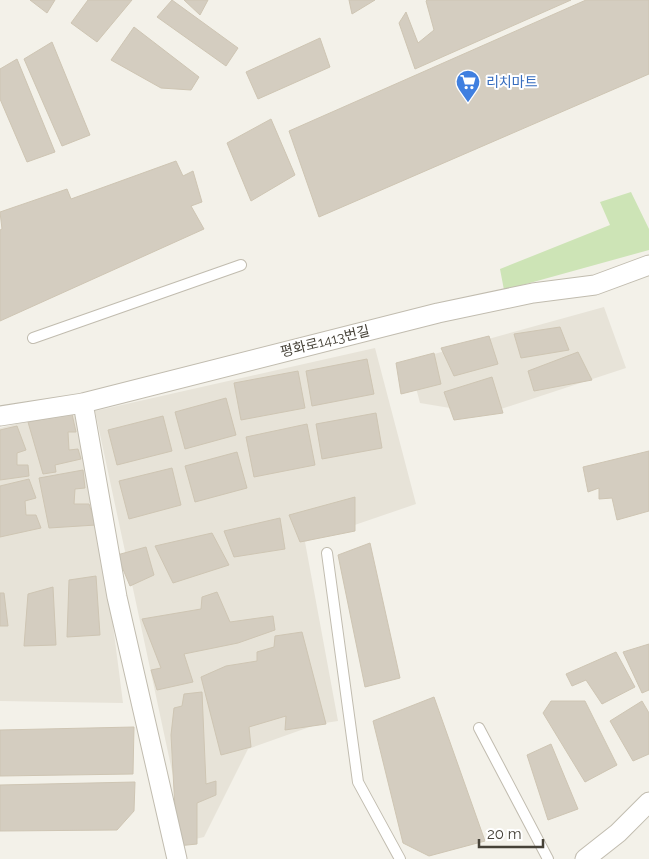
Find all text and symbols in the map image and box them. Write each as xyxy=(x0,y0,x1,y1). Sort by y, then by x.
supermarket icon: 리치마트 xyxy=(455,69,481,103)
place label: 리치마트 xyxy=(486,74,538,90)
street label: 평화로1413번길 xyxy=(279,322,371,360)
scale bar xyxy=(479,816,543,848)
text: 20 m xyxy=(487,825,522,843)

